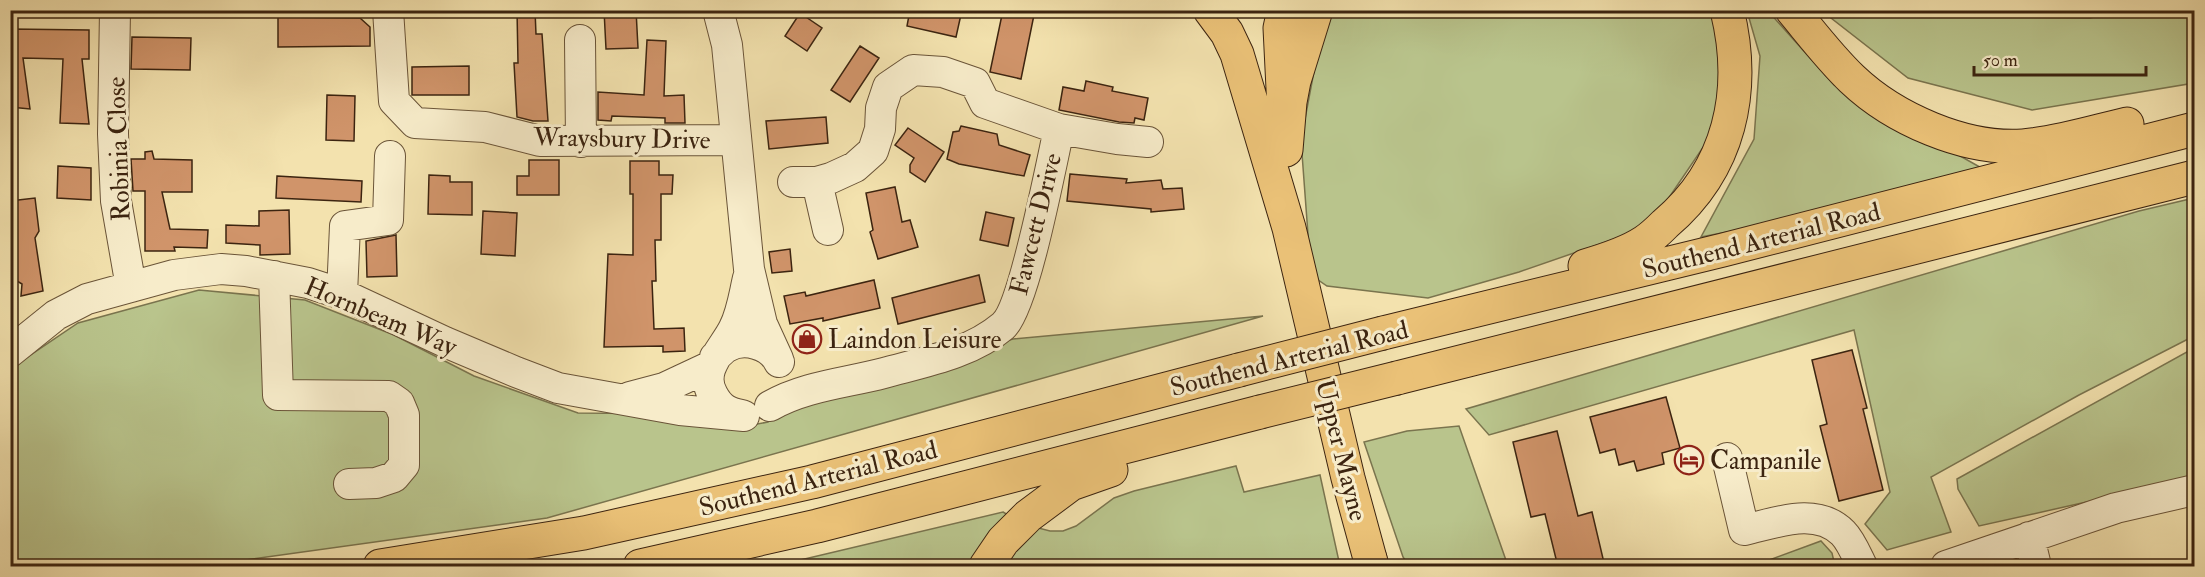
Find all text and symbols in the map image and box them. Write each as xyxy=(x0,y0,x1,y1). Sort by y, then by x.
scale bar xyxy=(1974,39,2146,77)
text: 50 m xyxy=(1983,49,2018,72)
street label: Robinia Close xyxy=(100,76,138,222)
street label: Wraysbury Drive xyxy=(532,121,711,157)
street label: Fawcett Drive xyxy=(1003,150,1069,299)
street label: Southend Arterial Road xyxy=(1639,196,1884,286)
street label: Hornbeam Way xyxy=(300,270,462,364)
street label: Southend Arterial Road xyxy=(1167,314,1412,404)
shop icon: Laindon Leisure xyxy=(791,323,823,355)
place label: Laindon Leisure xyxy=(828,324,1002,356)
street label: Upper Mayne xyxy=(1307,376,1374,525)
street label: Southend Arterial Road xyxy=(696,434,941,524)
hotel icon: Campanile xyxy=(1673,444,1705,476)
place label: Campanile xyxy=(1710,445,1821,478)

